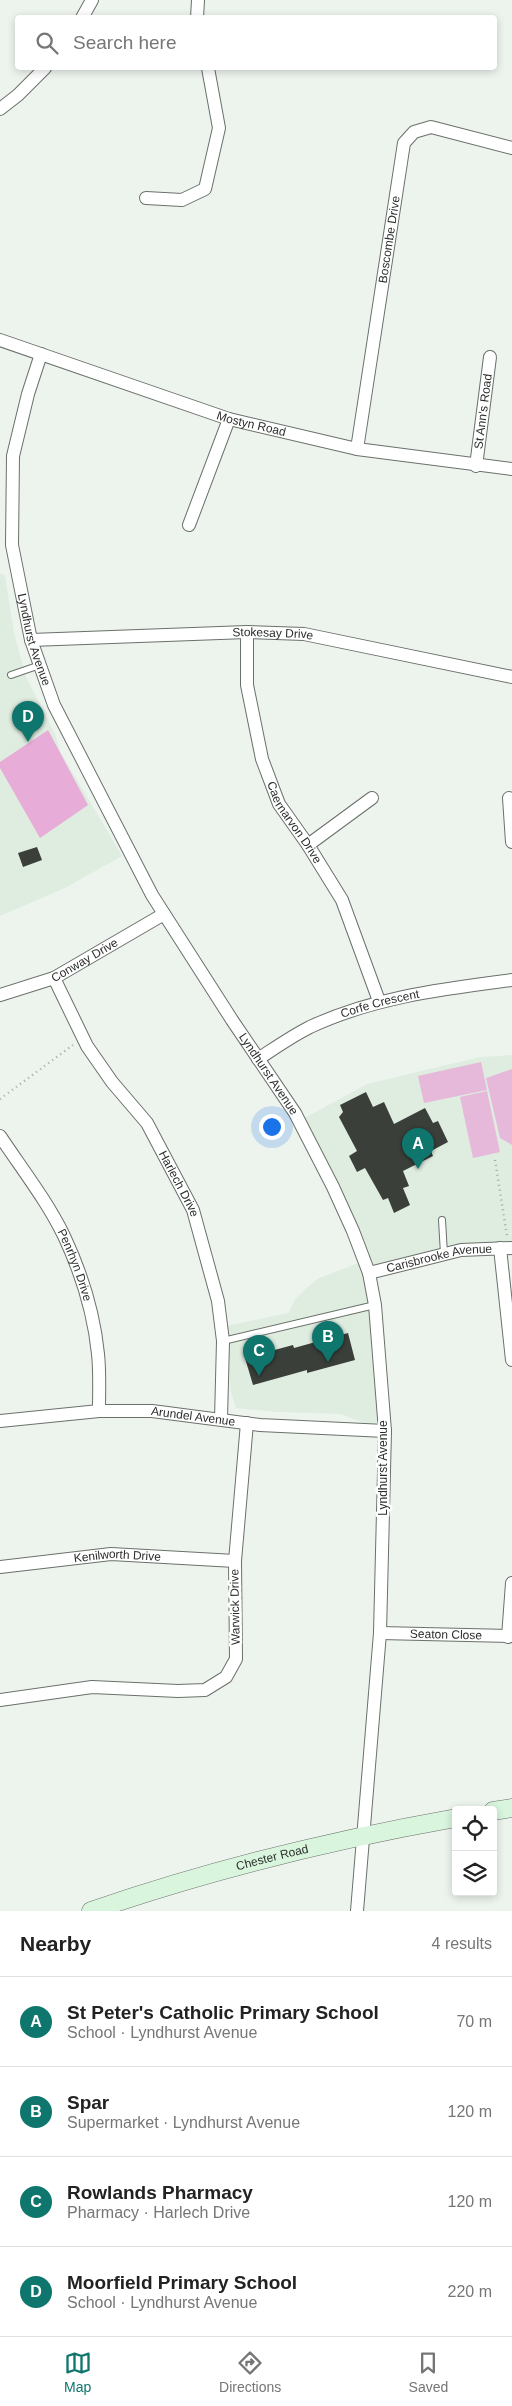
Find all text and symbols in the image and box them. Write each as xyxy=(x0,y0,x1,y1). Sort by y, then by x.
search box xyxy=(15,15,497,70)
icon: search xyxy=(33,29,61,57)
text: Search here xyxy=(73,32,177,53)
street label: Boscombe Drive xyxy=(376,195,403,284)
street label: St Ann's Road xyxy=(471,373,495,450)
street label: Mostyn Road xyxy=(215,408,287,439)
street label: Lyndhurst Avenue xyxy=(15,592,54,688)
street label: Stokesay Drive xyxy=(232,625,315,643)
pin: D xyxy=(12,701,44,742)
street label: Caernarvon Drive xyxy=(264,779,325,866)
street label: Conway Drive xyxy=(49,935,121,985)
street label: Corfe Crescent xyxy=(339,987,421,1021)
street label: Lyndhurst Avenue xyxy=(236,1030,301,1118)
your location xyxy=(259,1114,285,1140)
pin: A xyxy=(402,1128,434,1169)
street label: Harlech Drive xyxy=(156,1148,202,1219)
street label: Penrhyn Drive xyxy=(55,1227,95,1303)
street label: Carisbrooke Avenue xyxy=(385,1242,493,1275)
pin: B xyxy=(312,1321,344,1362)
pin: C xyxy=(243,1335,275,1376)
street label: Arundel Avenue xyxy=(150,1404,236,1429)
street label: Lyndhurst Avenue xyxy=(376,1420,390,1516)
street label: Kenilworth Drive xyxy=(73,1547,162,1565)
street label: Warwick Drive xyxy=(227,1568,243,1645)
street label: Seaton Close xyxy=(410,1627,483,1642)
map controls xyxy=(452,1806,497,1896)
button: locate xyxy=(452,1806,497,1851)
street label: Chester Road xyxy=(234,1842,310,1873)
button: layers xyxy=(452,1851,497,1896)
text: Nearby xyxy=(20,1932,91,1955)
text: 4 results xyxy=(432,1935,492,1952)
text: St Peter's Catholic Primary School xyxy=(67,2002,379,2023)
text: A xyxy=(30,2013,42,2030)
text: 70 m xyxy=(456,2013,492,2030)
text: School · Lyndhurst Avenue xyxy=(67,2024,257,2041)
text: Spar xyxy=(67,2092,109,2113)
text: B xyxy=(30,2103,42,2120)
text: 120 m xyxy=(448,2103,492,2120)
text: Supermarket · Lyndhurst Avenue xyxy=(67,2114,300,2131)
text: Rowlands Pharmacy xyxy=(67,2182,253,2203)
text: C xyxy=(30,2193,42,2210)
text: 120 m xyxy=(448,2193,492,2210)
text: Pharmacy · Harlech Drive xyxy=(67,2204,250,2221)
text: Moorfield Primary School xyxy=(67,2272,297,2293)
text: D xyxy=(30,2283,42,2300)
text: 220 m xyxy=(448,2283,492,2300)
text: School · Lyndhurst Avenue xyxy=(67,2294,257,2311)
tab: Map xyxy=(64,2349,92,2395)
tab: Directions xyxy=(219,2349,281,2395)
tab: Saved xyxy=(409,2349,448,2395)

